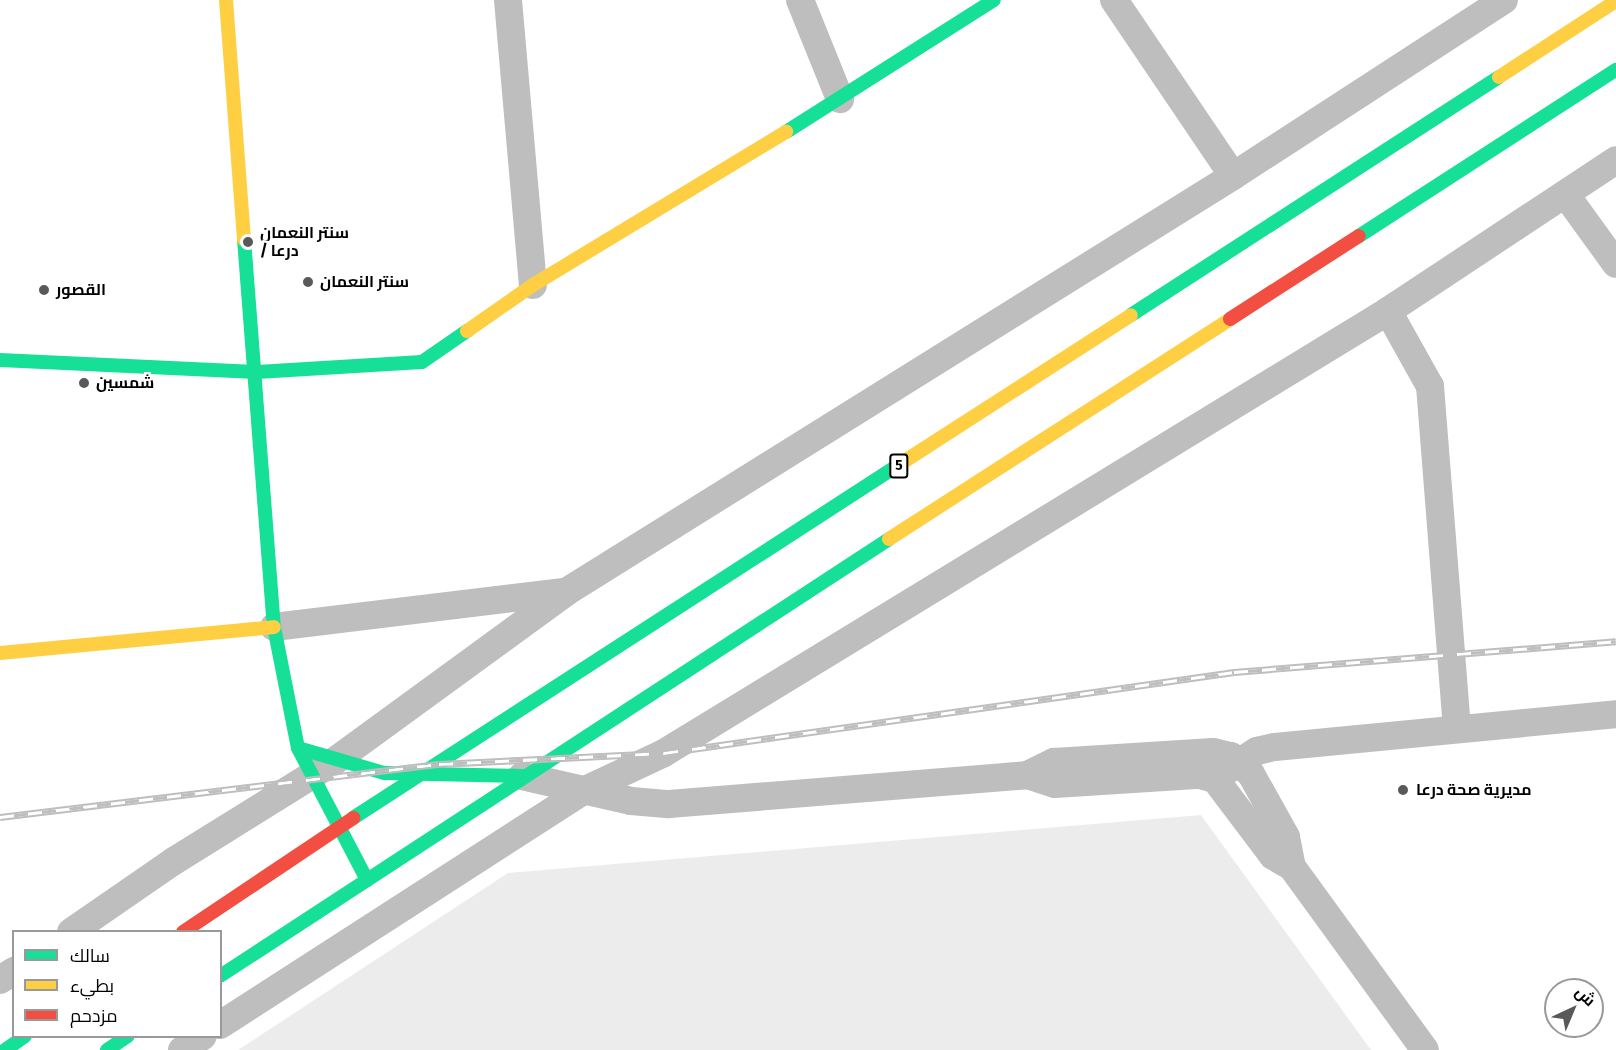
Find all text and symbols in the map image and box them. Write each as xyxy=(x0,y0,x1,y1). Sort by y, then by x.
place label: سنتر النعمان / درعا xyxy=(260,223,349,261)
marker: سنتر النعمان / درعا xyxy=(241,235,255,249)
place label: سنتر النعمان xyxy=(320,272,409,292)
marker: سنتر النعمان xyxy=(301,275,315,289)
place label: القصور xyxy=(56,280,106,300)
marker: القصور xyxy=(37,283,51,297)
place label: شمسين xyxy=(96,373,154,393)
marker: شمسين xyxy=(77,376,91,390)
road number: 5 xyxy=(888,454,910,478)
place label: مديرية صحة درعا xyxy=(1416,780,1532,800)
marker: مديرية صحة درعا xyxy=(1394,781,1412,799)
legend xyxy=(12,930,222,1038)
text: سالك xyxy=(70,945,110,967)
text: بطيء xyxy=(70,975,114,997)
north arrow xyxy=(1544,978,1604,1038)
text: ش xyxy=(1571,982,1599,1010)
text: مزدحم xyxy=(70,1005,118,1027)

